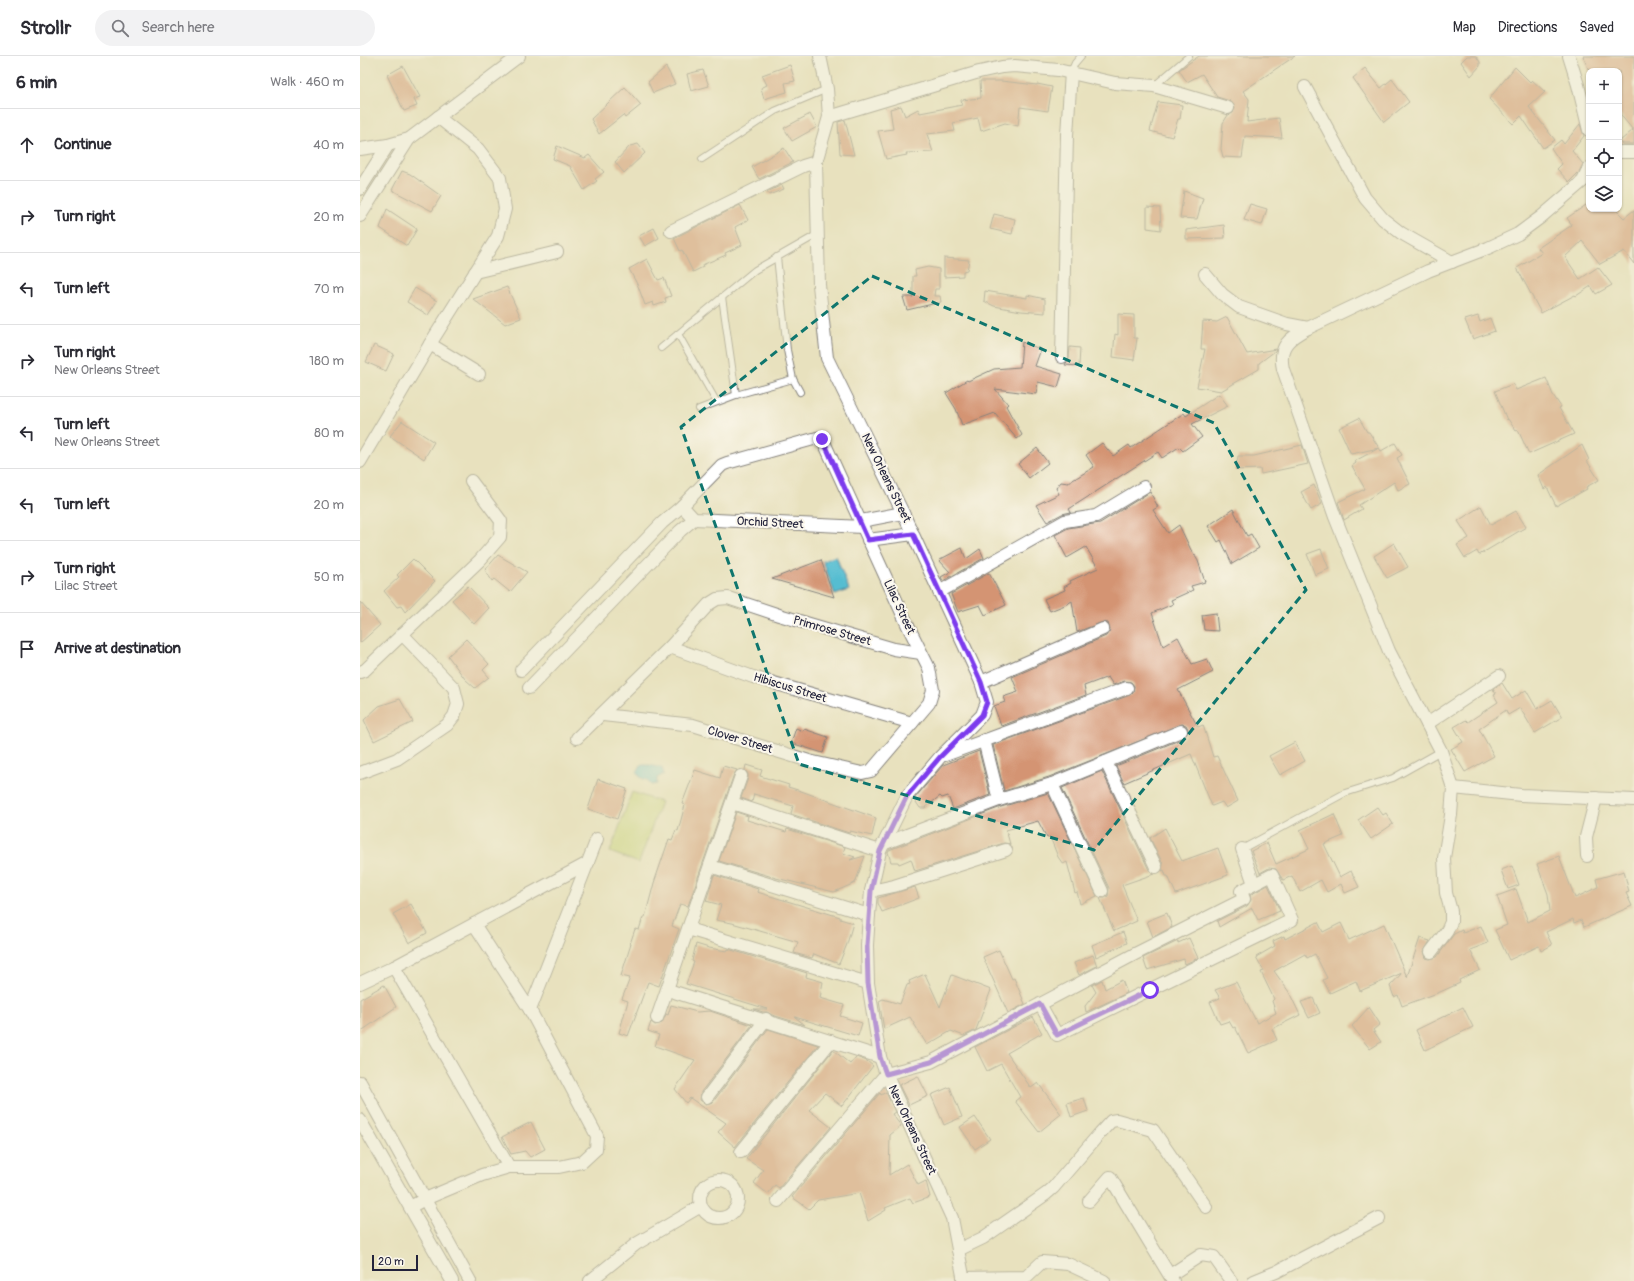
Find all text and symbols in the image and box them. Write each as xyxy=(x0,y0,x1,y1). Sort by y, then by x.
search box xyxy=(95,10,375,46)
text: Strollr xyxy=(20,16,71,40)
icon: search xyxy=(109,17,131,39)
text: Search here xyxy=(141,18,214,37)
text: Map xyxy=(1453,19,1476,36)
text: Directions xyxy=(1498,19,1557,36)
text: Saved xyxy=(1579,19,1614,36)
map controls xyxy=(1586,68,1622,212)
button: + xyxy=(1586,68,1622,104)
text: 6 min xyxy=(16,72,57,93)
text: Walk · 460 m xyxy=(270,74,344,90)
button: − xyxy=(1586,104,1622,140)
icon: ahead xyxy=(16,134,38,156)
text: Continue xyxy=(54,135,112,154)
text: 40 m xyxy=(313,137,344,153)
button: locate xyxy=(1586,140,1622,176)
button: layers xyxy=(1586,176,1622,212)
icon: right xyxy=(16,206,38,228)
text: Turn right xyxy=(54,207,115,226)
text: 20 m xyxy=(313,209,344,225)
icon: left xyxy=(16,278,38,300)
text: Turn left xyxy=(54,279,110,298)
text: 70 m xyxy=(314,281,344,297)
text: Turn right xyxy=(54,343,115,362)
icon: right xyxy=(16,350,38,372)
text: 180 m xyxy=(309,353,344,369)
text: New Orleans Street xyxy=(54,362,160,378)
text: Turn left xyxy=(54,415,110,434)
icon: left xyxy=(16,422,38,444)
text: 80 m xyxy=(314,425,344,441)
route end xyxy=(813,430,831,448)
street label: New Orleans Street xyxy=(858,431,914,525)
text: New Orleans Street xyxy=(54,434,160,450)
icon: left xyxy=(16,494,38,516)
text: Turn left xyxy=(54,495,110,514)
text: 20 m xyxy=(313,497,344,513)
street label: Orchid Street xyxy=(736,514,804,532)
text: Turn right xyxy=(54,559,115,578)
icon: right xyxy=(16,566,38,588)
text: 50 m xyxy=(314,569,344,585)
street label: Lilac Street xyxy=(880,577,918,637)
text: Lilac Street xyxy=(54,578,117,594)
street label: Primrose Street xyxy=(791,613,873,649)
icon: arrive xyxy=(16,638,38,660)
text: Arrive at destination xyxy=(54,639,181,658)
street label: Hibiscus Street xyxy=(752,670,829,706)
street label: Clover Street xyxy=(706,723,775,757)
route start xyxy=(1141,981,1159,999)
street label: New Orleans Street xyxy=(885,1083,940,1178)
scale bar xyxy=(372,1253,418,1272)
text: 20 m xyxy=(378,1255,404,1268)

